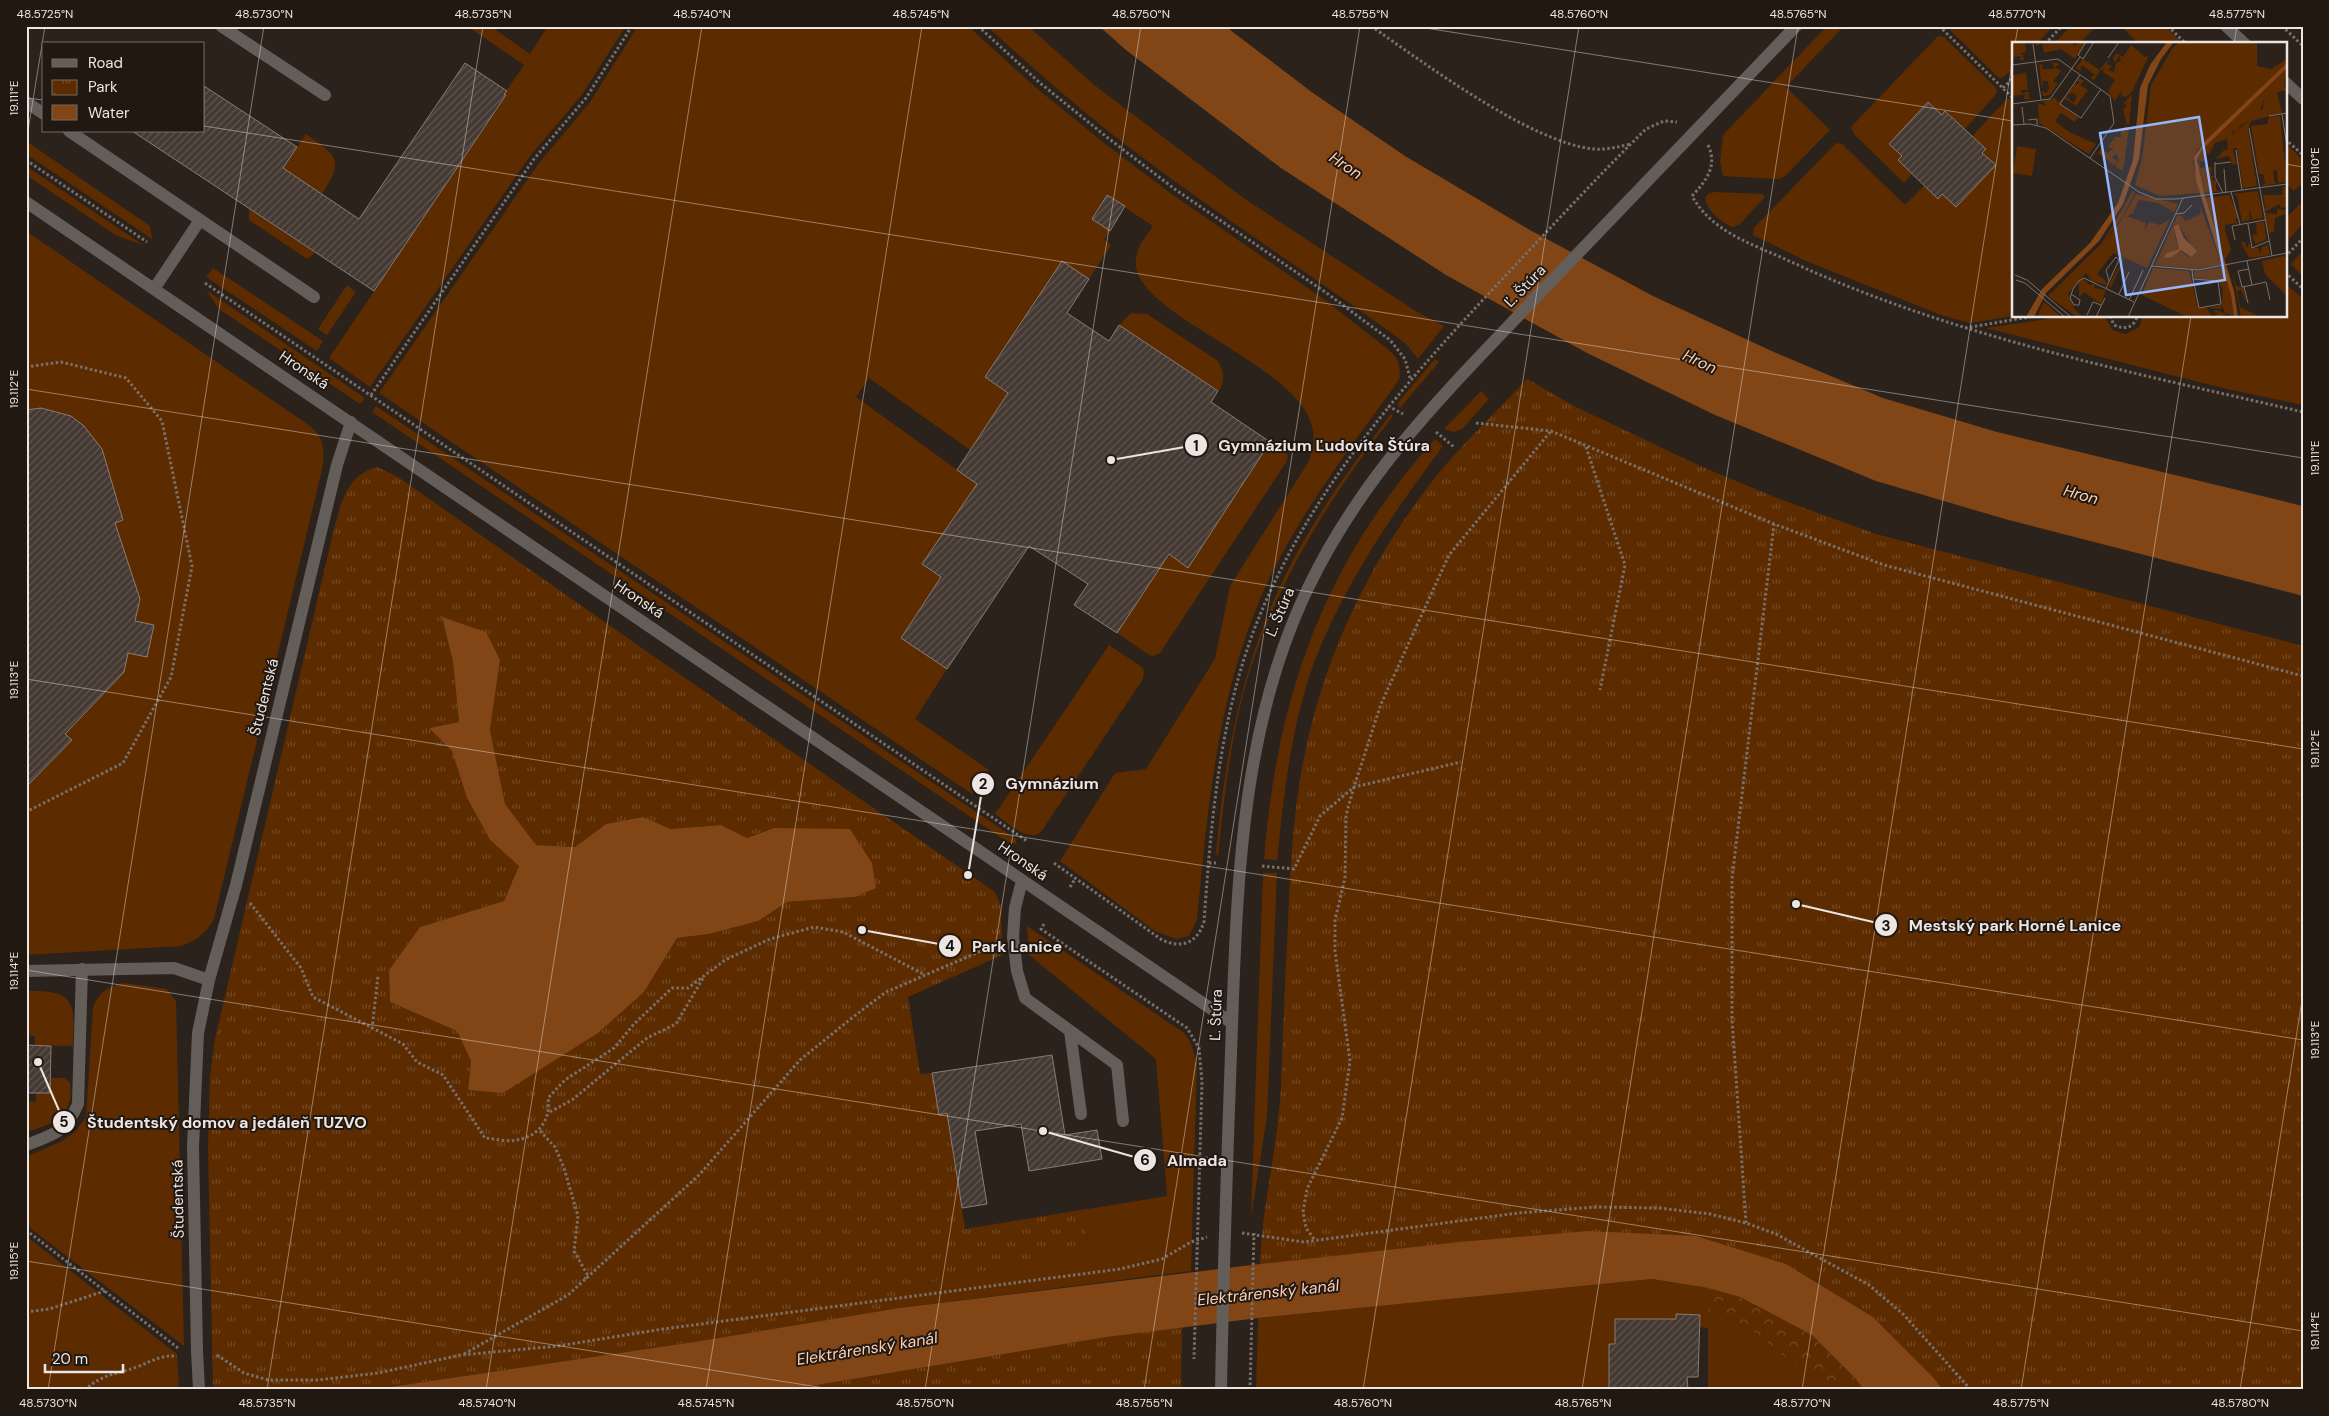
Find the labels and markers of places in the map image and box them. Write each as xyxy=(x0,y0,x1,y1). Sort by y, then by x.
callout: Gymnázium Ľudovíta Štúra xyxy=(1183,430,1440,461)
callout: Gymnázium xyxy=(970,768,1109,799)
callout: Mestský park Horné Lanice xyxy=(1874,910,2131,941)
callout: Park Lanice xyxy=(937,931,1072,962)
callout: Študentský domov a jedáleň TUZVO xyxy=(52,1106,377,1137)
callout: Almada xyxy=(1132,1145,1237,1176)

